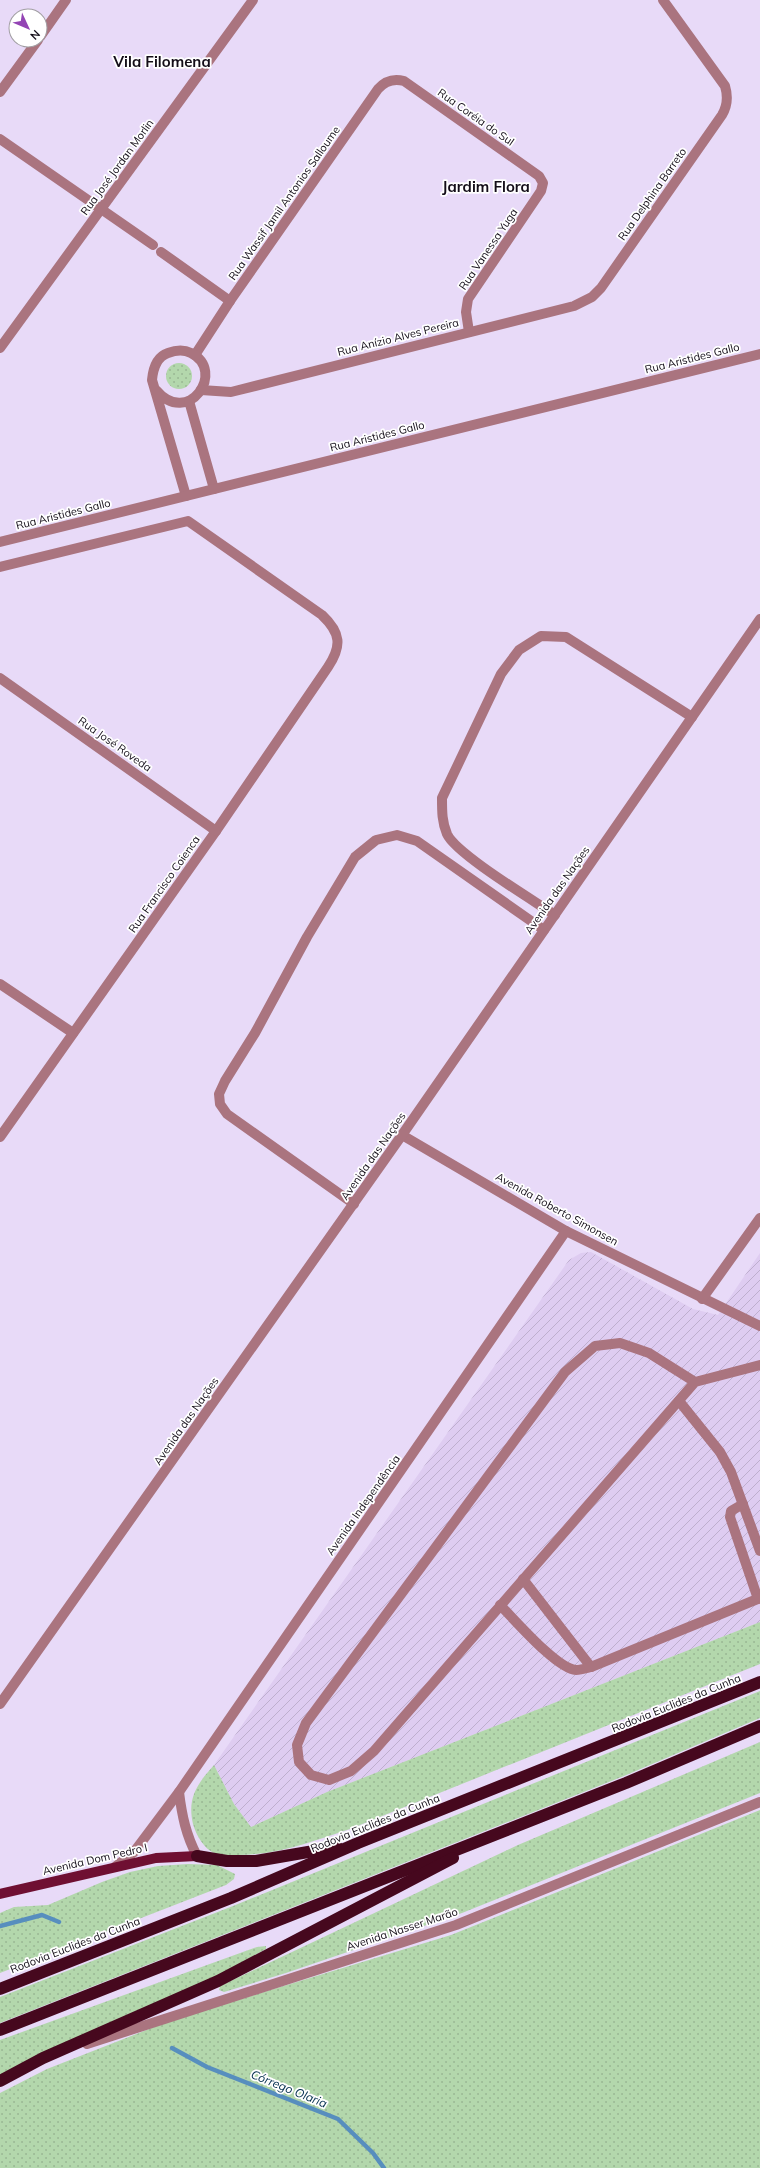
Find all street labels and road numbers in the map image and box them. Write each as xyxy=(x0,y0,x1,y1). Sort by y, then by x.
street label: Rua Coréia do Sul xyxy=(435,85,517,149)
street label: Rua José Jordan Morlin xyxy=(77,116,157,218)
street label: Rua Wassif Jamil Antonios Salloume xyxy=(225,123,343,283)
street label: Rua Delphina Barreto xyxy=(615,145,689,243)
street label: Rua Vanessa Yuga xyxy=(456,206,520,292)
street label: Rua Anízio Alves Pereira xyxy=(336,315,460,359)
street label: Rua Aristides Gallo xyxy=(643,339,741,377)
street label: Rua Aristides Gallo xyxy=(328,417,426,455)
street label: Rua Aristides Gallo xyxy=(14,495,112,533)
street label: Rua José Roveda xyxy=(76,714,154,774)
street label: Rua Francisco Coienca xyxy=(125,833,203,935)
street label: Avenida das Nações xyxy=(521,843,593,937)
street label: Avenida das Nações xyxy=(337,1109,409,1203)
street label: Avenida Roberto Simonsen xyxy=(493,1169,621,1249)
street label: Avenida das Nações xyxy=(150,1374,222,1468)
street label: Avenida Independência xyxy=(323,1452,403,1558)
street label: Rodovia Euclides da Cunha xyxy=(609,1671,743,1735)
street label: Rodovia Euclides da Cunha xyxy=(308,1791,442,1855)
street label: Avenida Dom Pedro I xyxy=(41,1840,149,1878)
street label: Avenida Nasser Marão xyxy=(345,1904,459,1954)
street label: Rodovia Euclides da Cunha xyxy=(8,1914,142,1976)

